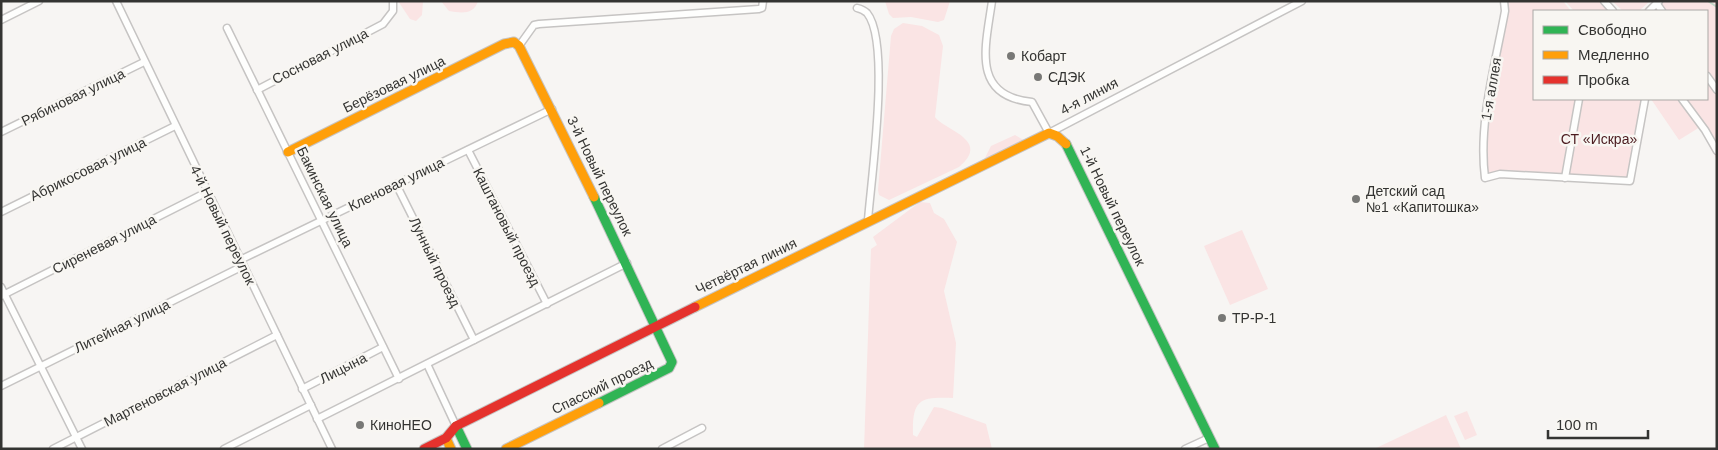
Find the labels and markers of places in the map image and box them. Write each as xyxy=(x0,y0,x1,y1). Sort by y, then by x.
place label: Кобарт xyxy=(1021,48,1067,64)
marker: Кобарт xyxy=(1005,50,1017,62)
place label: СДЭК xyxy=(1048,69,1086,85)
marker: СДЭК xyxy=(1032,71,1044,83)
place label: Детский сад №1 «Капитошка» xyxy=(1366,183,1479,215)
marker: Детский сад №1 «Капитошка» xyxy=(1350,193,1362,205)
place label: ТР-Р-1 xyxy=(1232,310,1277,326)
marker: ТР-Р-1 xyxy=(1216,312,1228,324)
place label: КиноНЕО xyxy=(370,417,432,433)
marker: КиноНЕО xyxy=(354,419,366,431)

